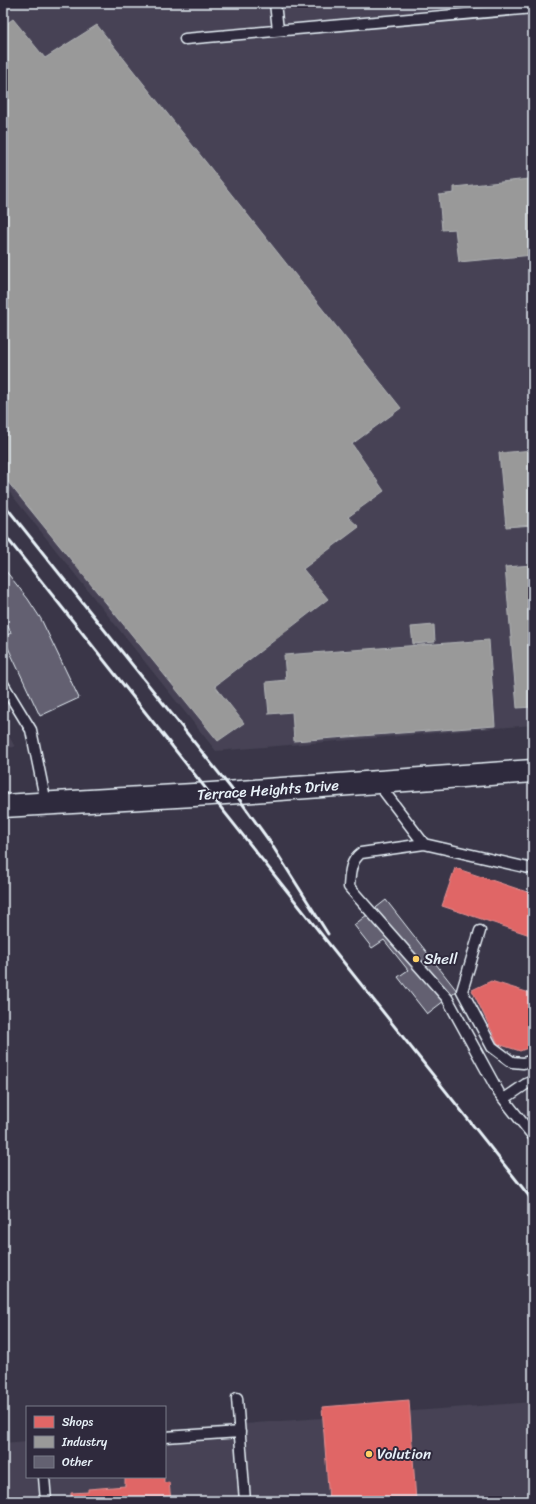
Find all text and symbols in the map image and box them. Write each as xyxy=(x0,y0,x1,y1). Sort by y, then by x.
street label: Terrace Heights Drive xyxy=(196,772,340,808)
place label: Shell xyxy=(424,946,458,972)
marker: Shell xyxy=(411,954,421,964)
legend xyxy=(26,1406,166,1478)
text: Shops xyxy=(62,1411,93,1433)
text: Industry xyxy=(61,1431,108,1453)
place label: Volution xyxy=(377,1441,431,1467)
marker: Volution xyxy=(364,1449,374,1459)
text: Other xyxy=(62,1451,93,1473)

